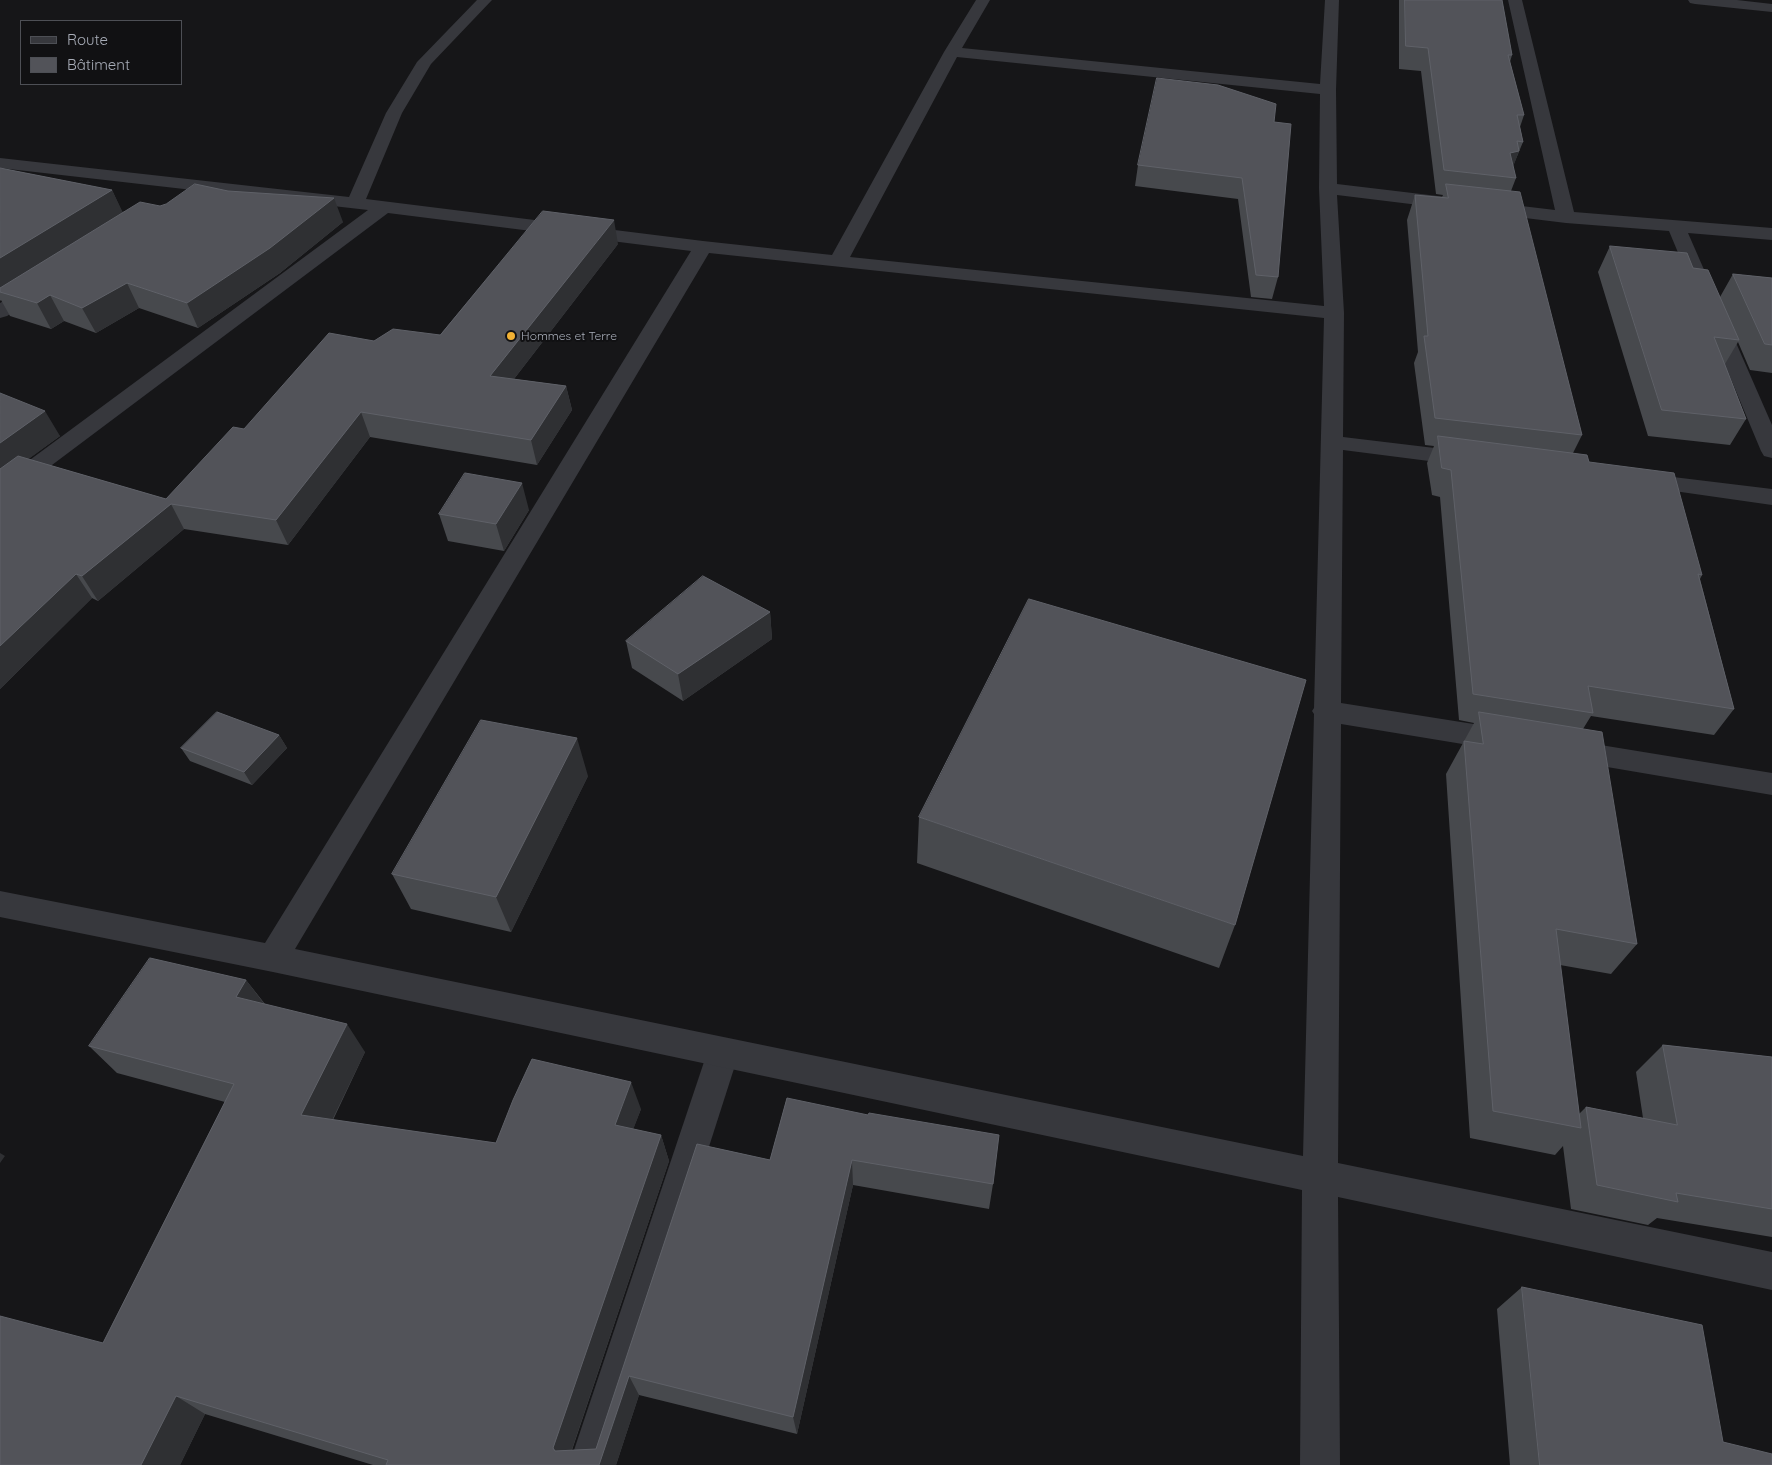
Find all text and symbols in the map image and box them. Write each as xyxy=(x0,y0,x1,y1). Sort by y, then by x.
legend xyxy=(20,20,182,85)
text: Route xyxy=(67,30,108,49)
text: Bâtiment xyxy=(67,55,130,74)
place label: Hommes et Terre xyxy=(521,329,617,343)
marker: Hommes et Terre xyxy=(505,330,517,342)

